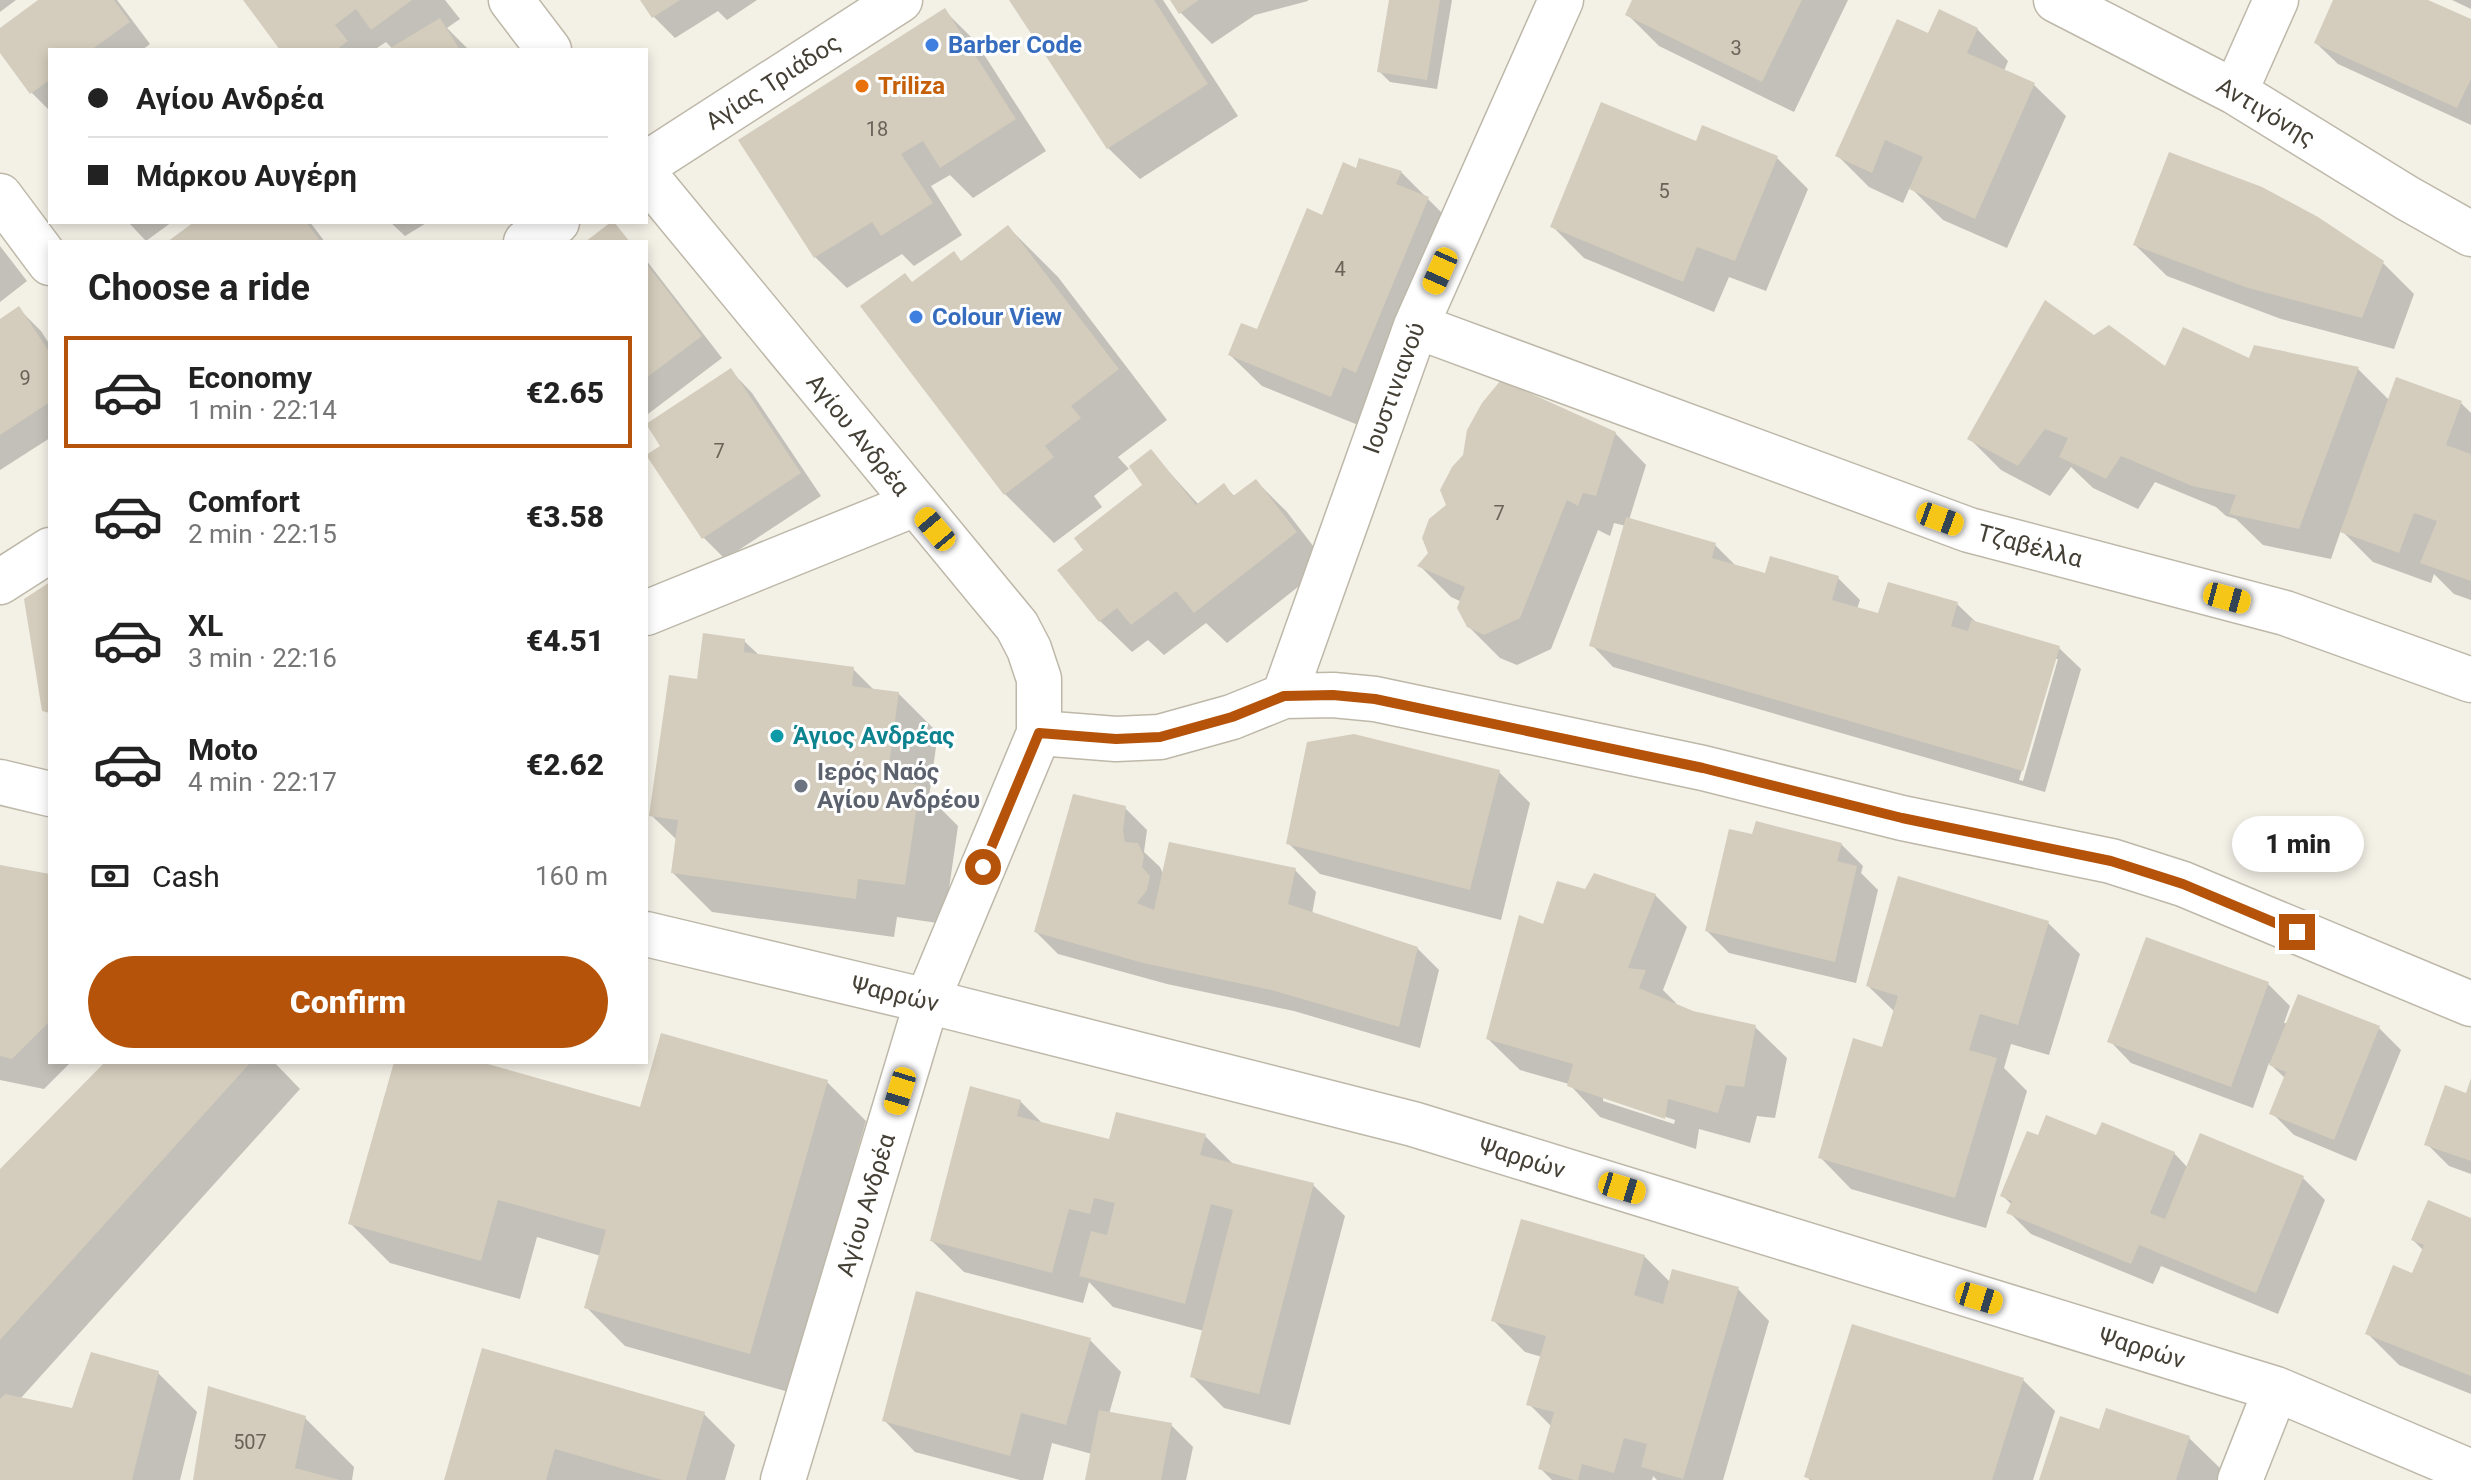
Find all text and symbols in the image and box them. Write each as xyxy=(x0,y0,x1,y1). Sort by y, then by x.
street label: Αγίας Τριάδος xyxy=(700,28,846,136)
place label: Barber Code xyxy=(948,31,1082,59)
marker: Barber Code xyxy=(923,36,941,54)
house number: 3 xyxy=(1730,36,1742,60)
place label: Triliza xyxy=(878,72,945,100)
street label: Αντιγόνης xyxy=(2212,72,2320,152)
marker: Triliza xyxy=(853,77,871,95)
text: Αγίου Ανδρέα xyxy=(136,81,324,116)
house number: 18 xyxy=(866,117,888,141)
text: Μάρκου Αυγέρη xyxy=(136,158,357,193)
house number: 5 xyxy=(1658,179,1670,203)
car xyxy=(1419,244,1461,298)
house number: 4 xyxy=(1334,257,1346,281)
text: Choose a ride xyxy=(88,267,310,309)
place label: Colour View xyxy=(932,303,1062,331)
marker: Colour View xyxy=(907,308,925,326)
street label: Ιουστινιανού xyxy=(1357,318,1431,458)
icon: car xyxy=(92,356,164,428)
text: Economy xyxy=(188,360,312,395)
house number: 9 xyxy=(19,366,31,390)
street label: Αγίου Ανδρέα xyxy=(801,369,916,502)
text: €2.65 xyxy=(526,375,604,410)
text: 1 min · 22:14 xyxy=(188,395,337,425)
house number: 7 xyxy=(713,439,725,463)
icon: car xyxy=(92,480,164,552)
text: Comfort xyxy=(188,484,300,519)
text: €3.58 xyxy=(526,499,604,534)
car xyxy=(1913,500,1967,538)
house number: 7 xyxy=(1493,501,1505,525)
car xyxy=(910,503,960,555)
text: 2 min · 22:15 xyxy=(188,519,337,549)
street label: Τζαβέλλα xyxy=(1974,519,2086,574)
car xyxy=(2201,580,2253,616)
icon: car xyxy=(92,604,164,676)
text: XL xyxy=(188,608,223,643)
text: €4.51 xyxy=(526,623,604,658)
text: 3 min · 22:16 xyxy=(188,643,337,673)
place label: Άγιος Ανδρέας xyxy=(793,722,955,750)
marker: Άγιος Ανδρέας xyxy=(768,727,786,745)
icon: car xyxy=(92,728,164,800)
text: Moto xyxy=(188,732,258,767)
text: €2.62 xyxy=(526,747,604,782)
place label: Ιερός Ναός Αγίου Ανδρέου xyxy=(817,758,980,814)
text: 4 min · 22:17 xyxy=(188,767,337,797)
marker: Ιερός Ναός Αγίου Ανδρέου xyxy=(792,777,810,795)
callout: 1 min xyxy=(2231,816,2363,872)
text: 1 min xyxy=(2265,829,2331,859)
route start xyxy=(965,849,1001,885)
icon: cash xyxy=(88,854,132,898)
text: Cash xyxy=(152,859,220,894)
text: 160 m xyxy=(535,861,608,891)
route end xyxy=(2279,914,2315,950)
button: Confirm xyxy=(88,956,608,1048)
street label: Ψαρρών xyxy=(849,970,942,1018)
car xyxy=(882,1065,918,1117)
street label: Αγίου Ανδρέα xyxy=(831,1130,901,1280)
street label: Ψαρρών xyxy=(1475,1132,1569,1184)
car xyxy=(1596,1170,1648,1206)
car xyxy=(1953,1280,2005,1316)
street label: Ψαρρών xyxy=(2095,1322,2189,1374)
house number: 507 xyxy=(233,1430,267,1454)

